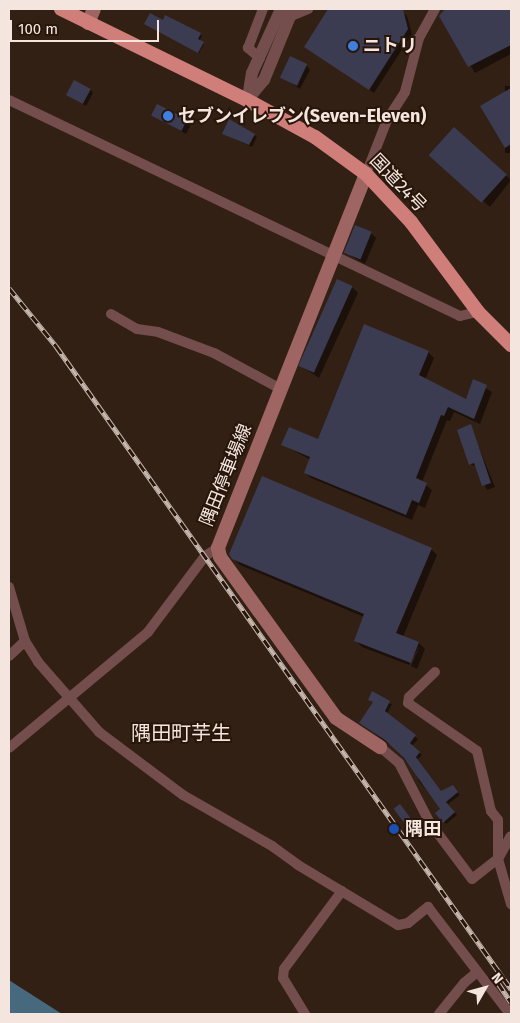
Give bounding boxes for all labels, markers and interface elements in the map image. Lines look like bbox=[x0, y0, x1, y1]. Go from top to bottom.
scale bar bbox=[12, 10, 161, 42]
text: 100 m bbox=[18, 20, 58, 38]
place label: ニトリ bbox=[363, 35, 417, 57]
marker: ニトリ bbox=[347, 40, 359, 52]
place label: セブンイレブン(Seven-Eleven) bbox=[178, 105, 426, 127]
marker: セブンイレブン(Seven-Eleven) bbox=[162, 110, 174, 122]
street label: 国道24号 bbox=[365, 150, 431, 216]
street label: 隅田停車場線 bbox=[196, 421, 256, 529]
district label: 隅田町芋生 bbox=[131, 721, 231, 745]
place label: 隅田 bbox=[405, 818, 441, 840]
marker: 隅田 bbox=[387, 822, 401, 836]
north arrow bbox=[460, 963, 510, 1013]
text: N bbox=[488, 970, 507, 987]

